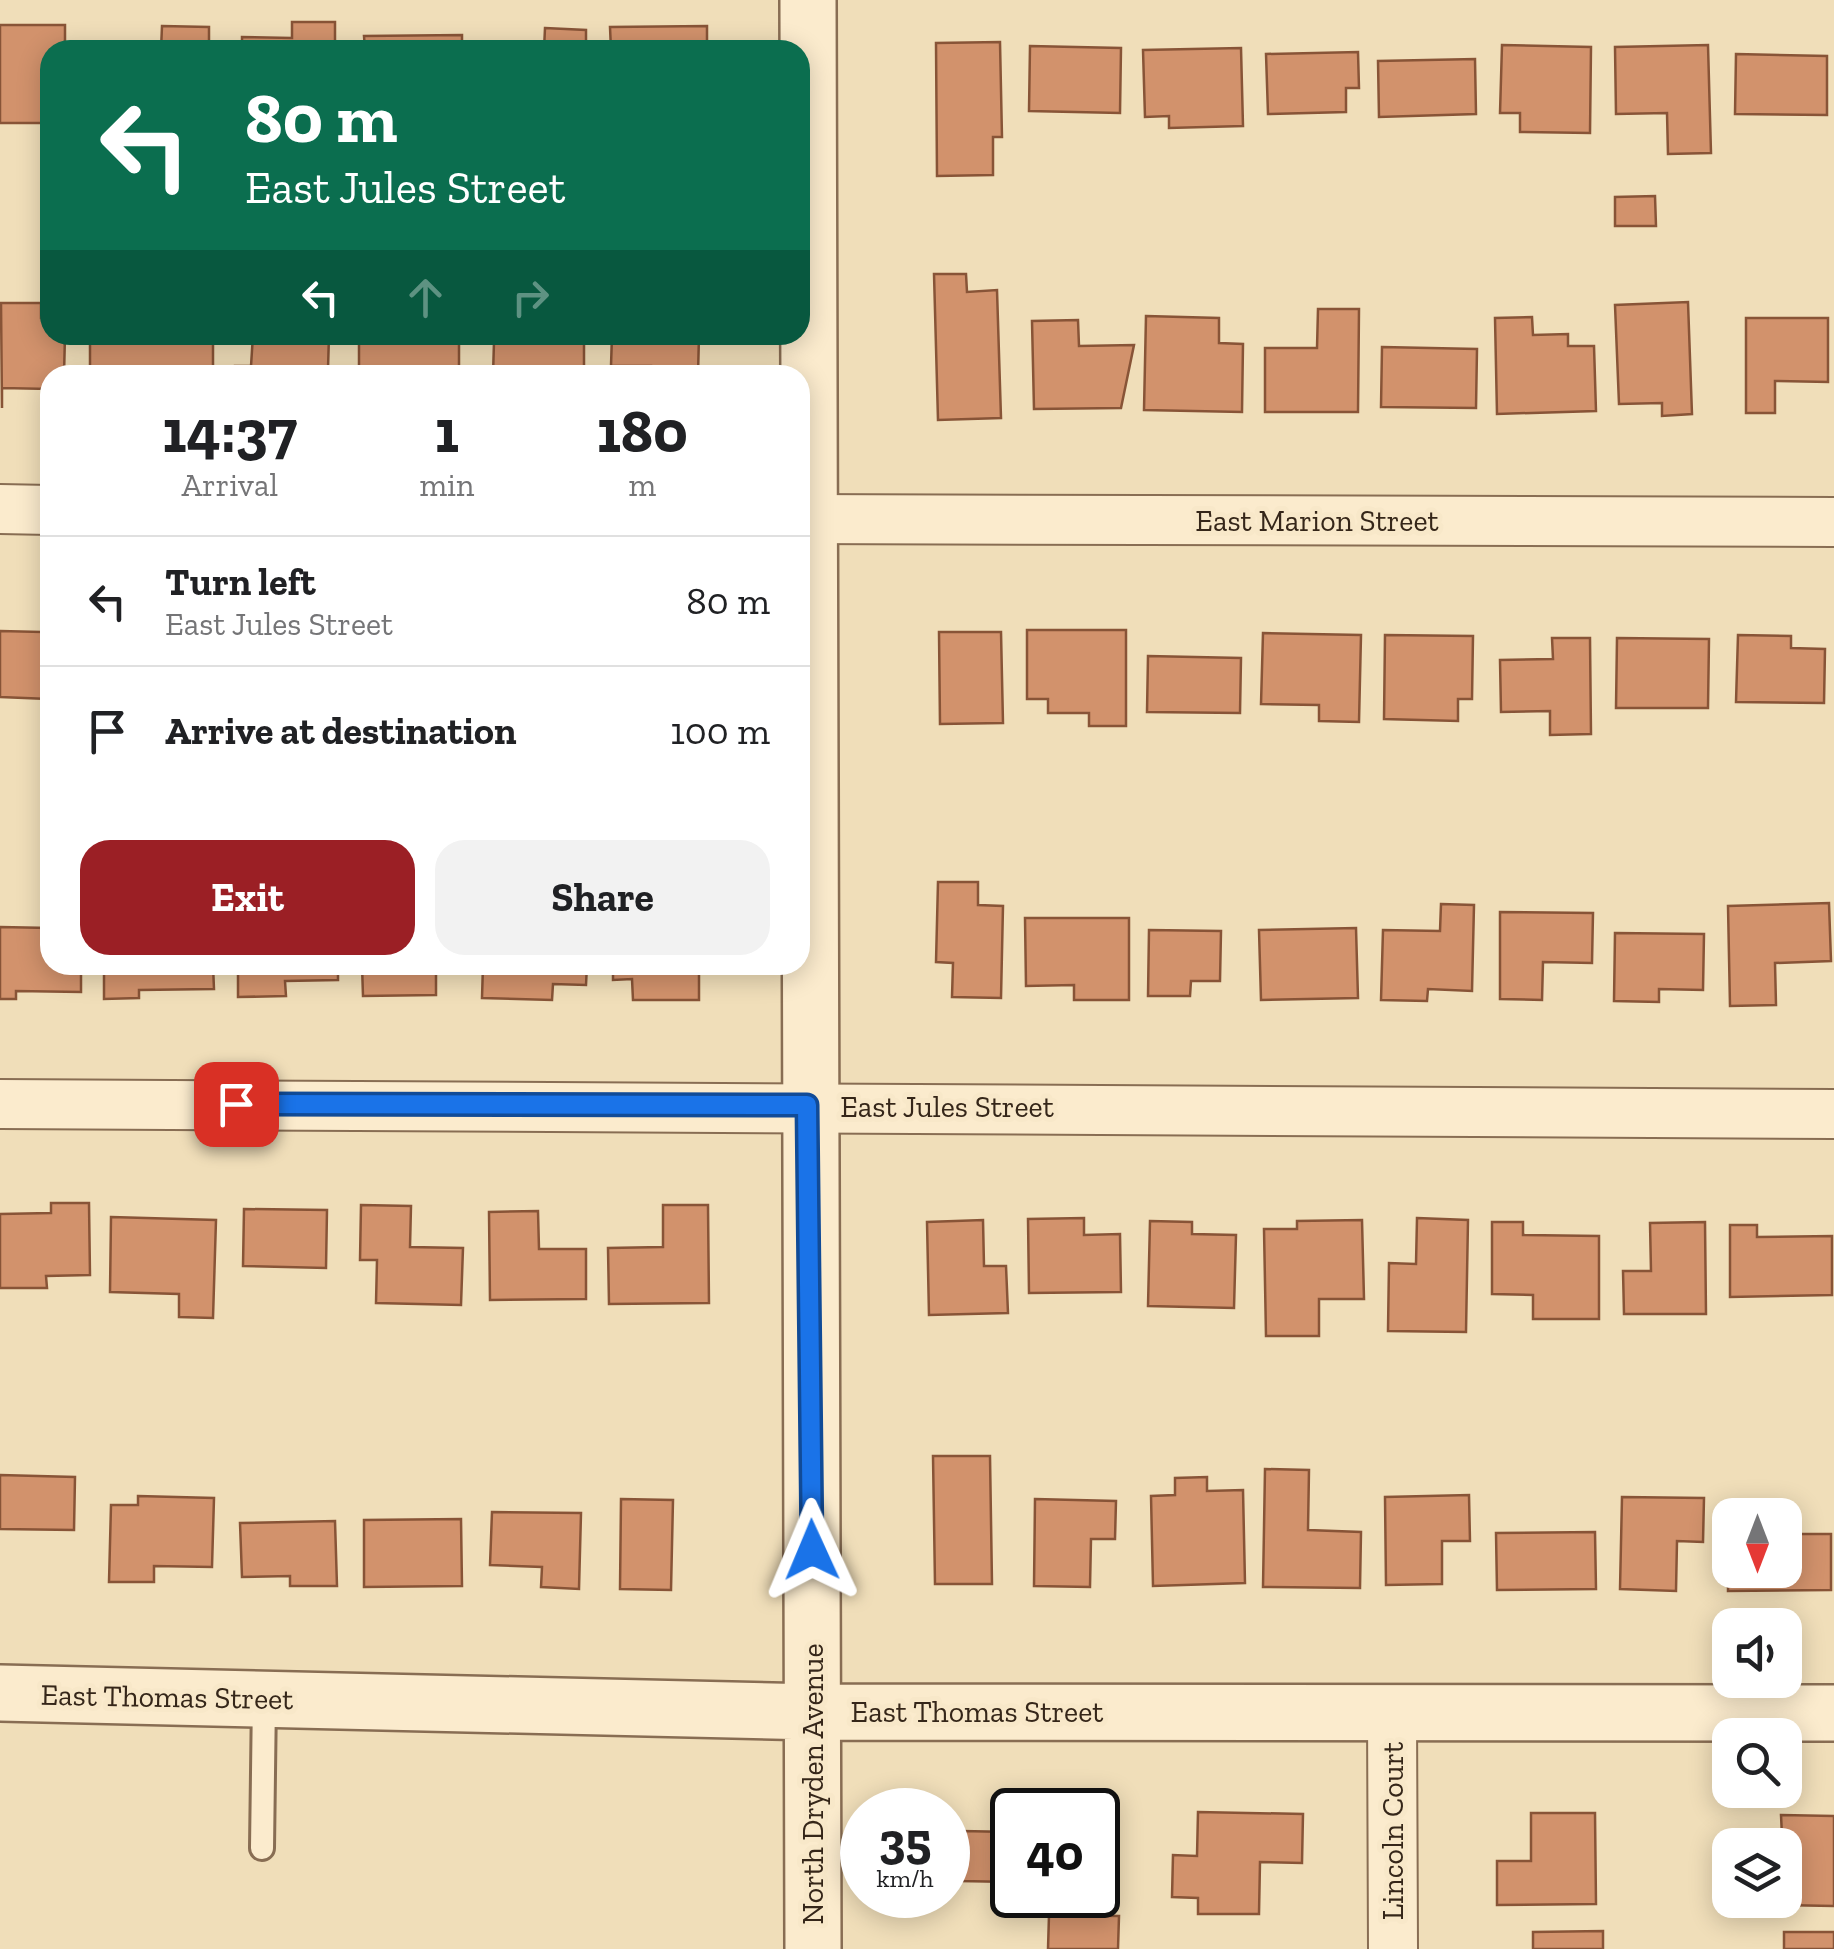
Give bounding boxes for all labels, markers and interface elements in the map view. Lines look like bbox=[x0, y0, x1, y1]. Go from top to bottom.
text: 80 m bbox=[245, 76, 397, 160]
icon: left bbox=[80, 80, 210, 210]
text: East Jules Street bbox=[245, 161, 565, 215]
icon: left bbox=[293, 270, 348, 325]
icon: ahead bbox=[398, 270, 453, 325]
icon: right bbox=[503, 270, 558, 325]
text: 14:37 bbox=[162, 395, 297, 467]
text: 1 bbox=[435, 395, 459, 467]
text: 180 bbox=[597, 395, 688, 467]
text: Arrival bbox=[182, 466, 278, 504]
text: min bbox=[419, 466, 474, 504]
text: m bbox=[628, 466, 656, 504]
street label: East Marion Street bbox=[1195, 503, 1439, 539]
text: Turn left bbox=[165, 559, 316, 605]
icon: left bbox=[80, 574, 135, 629]
text: 80 m bbox=[686, 578, 770, 624]
text: East Jules Street bbox=[165, 605, 393, 643]
icon: arrive bbox=[80, 704, 135, 759]
text: Arrive at destination bbox=[165, 708, 516, 754]
text: 100 m bbox=[670, 708, 770, 754]
button: Exit bbox=[80, 840, 415, 955]
button: Share bbox=[435, 840, 770, 955]
pin bbox=[194, 1062, 279, 1147]
icon: arrive bbox=[209, 1077, 264, 1132]
street label: East Jules Street bbox=[840, 1089, 1054, 1125]
position arrow bbox=[760, 1498, 864, 1602]
north arrow bbox=[1712, 1498, 1802, 1588]
map controls bbox=[1712, 1498, 1802, 1918]
button: sound bbox=[1712, 1608, 1802, 1698]
street label: North Dryden Avenue bbox=[795, 1643, 831, 1925]
street label: East Thomas Street bbox=[40, 1677, 294, 1717]
street label: East Thomas Street bbox=[851, 1694, 1103, 1730]
button: search bbox=[1712, 1718, 1802, 1808]
street label: Lincoln Court bbox=[1375, 1742, 1411, 1920]
speed limit sign: 40 bbox=[990, 1788, 1120, 1918]
text: 35 bbox=[879, 1811, 931, 1871]
button: layers bbox=[1712, 1828, 1802, 1918]
text: km/h bbox=[876, 1863, 934, 1893]

